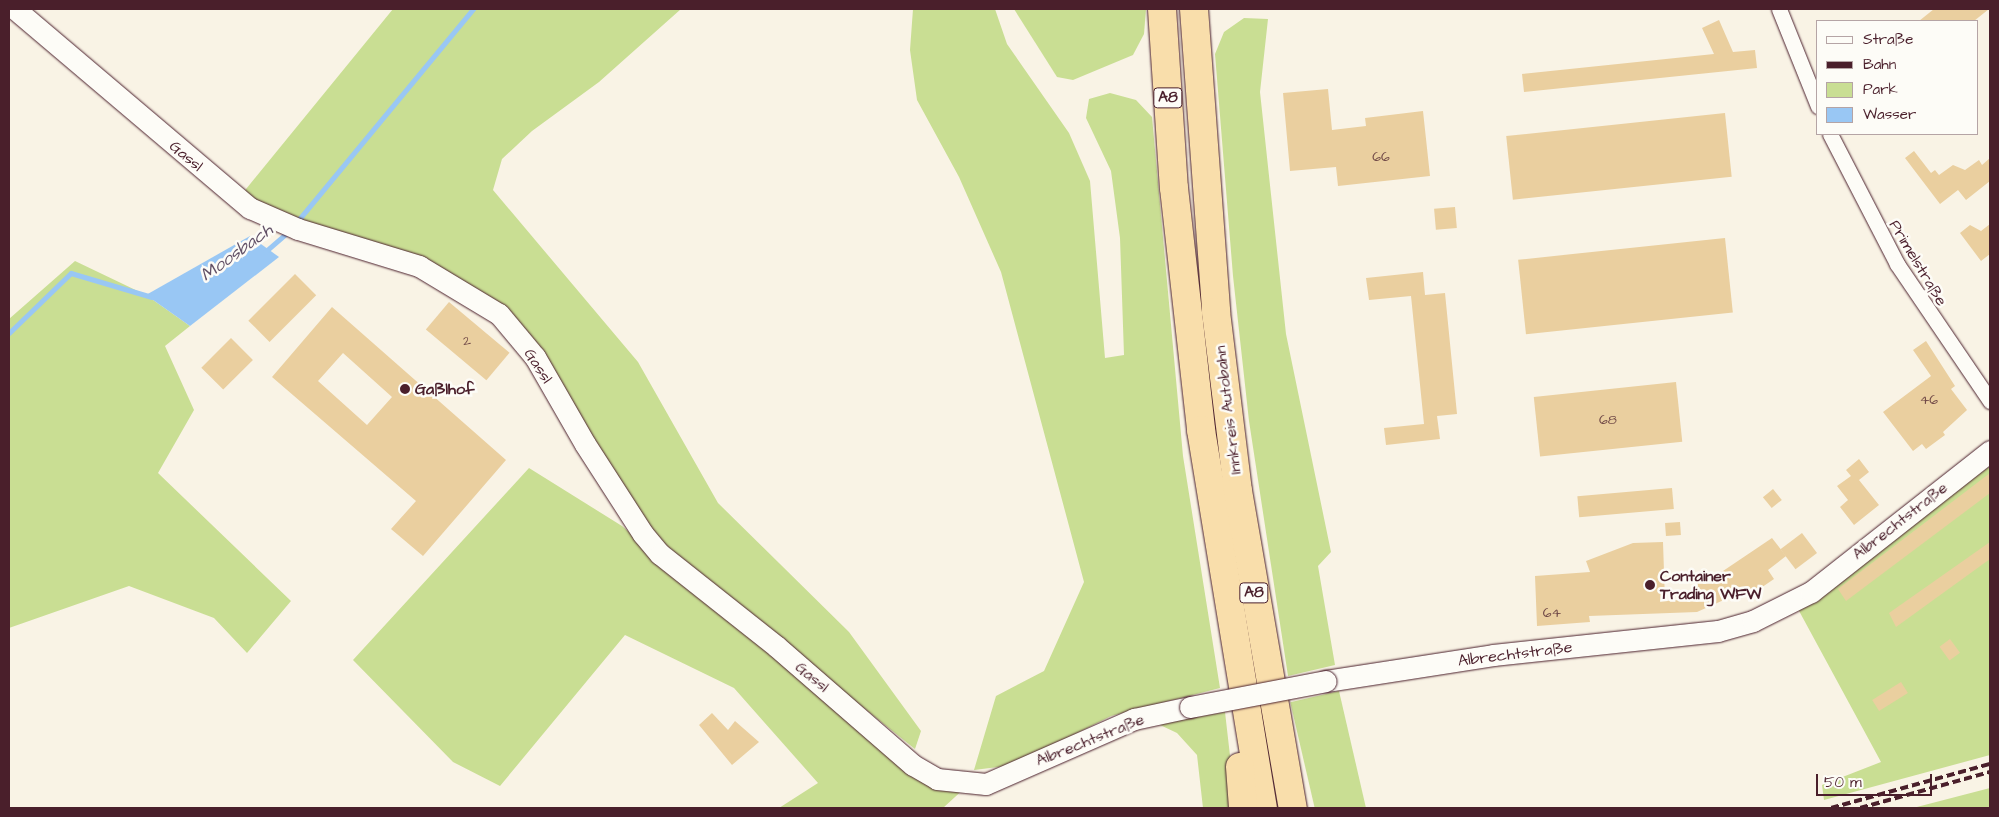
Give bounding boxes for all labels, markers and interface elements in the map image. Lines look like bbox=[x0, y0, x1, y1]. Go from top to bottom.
legend bbox=[1816, 20, 1979, 135]
text: Straße bbox=[1863, 29, 1913, 50]
text: Bahn bbox=[1863, 54, 1896, 75]
text: Park bbox=[1863, 79, 1898, 100]
road number: A8 bbox=[1153, 86, 1183, 110]
text: Wasser bbox=[1863, 104, 1916, 125]
street label: Gassl bbox=[165, 136, 207, 176]
house number: 66 bbox=[1372, 149, 1390, 165]
street label: Primelstraße bbox=[1885, 217, 1951, 309]
water label: Moosbach bbox=[197, 220, 277, 286]
house number: 2 bbox=[463, 333, 471, 349]
street label: Gassl bbox=[520, 345, 556, 387]
street label: Innkreis Autobahn bbox=[1211, 345, 1245, 475]
place label: Gaßlhof bbox=[415, 379, 475, 399]
marker: Gaßlhof bbox=[399, 383, 411, 395]
house number: 46 bbox=[1920, 392, 1938, 408]
house number: 68 bbox=[1599, 412, 1617, 428]
street label: Albrechtstraße bbox=[1849, 478, 1951, 564]
place label: Container Trading WFW bbox=[1660, 566, 1761, 604]
marker: Container Trading WFW bbox=[1644, 579, 1656, 591]
road number: A8 bbox=[1239, 580, 1269, 606]
house number: 64 bbox=[1543, 605, 1561, 621]
street label: Albrechtstraße bbox=[1457, 637, 1573, 671]
street label: Gassl bbox=[791, 657, 833, 697]
street label: Albrechtstraße bbox=[1033, 710, 1147, 770]
scale bar bbox=[1819, 764, 1935, 796]
text: 50 m bbox=[1824, 772, 1862, 793]

